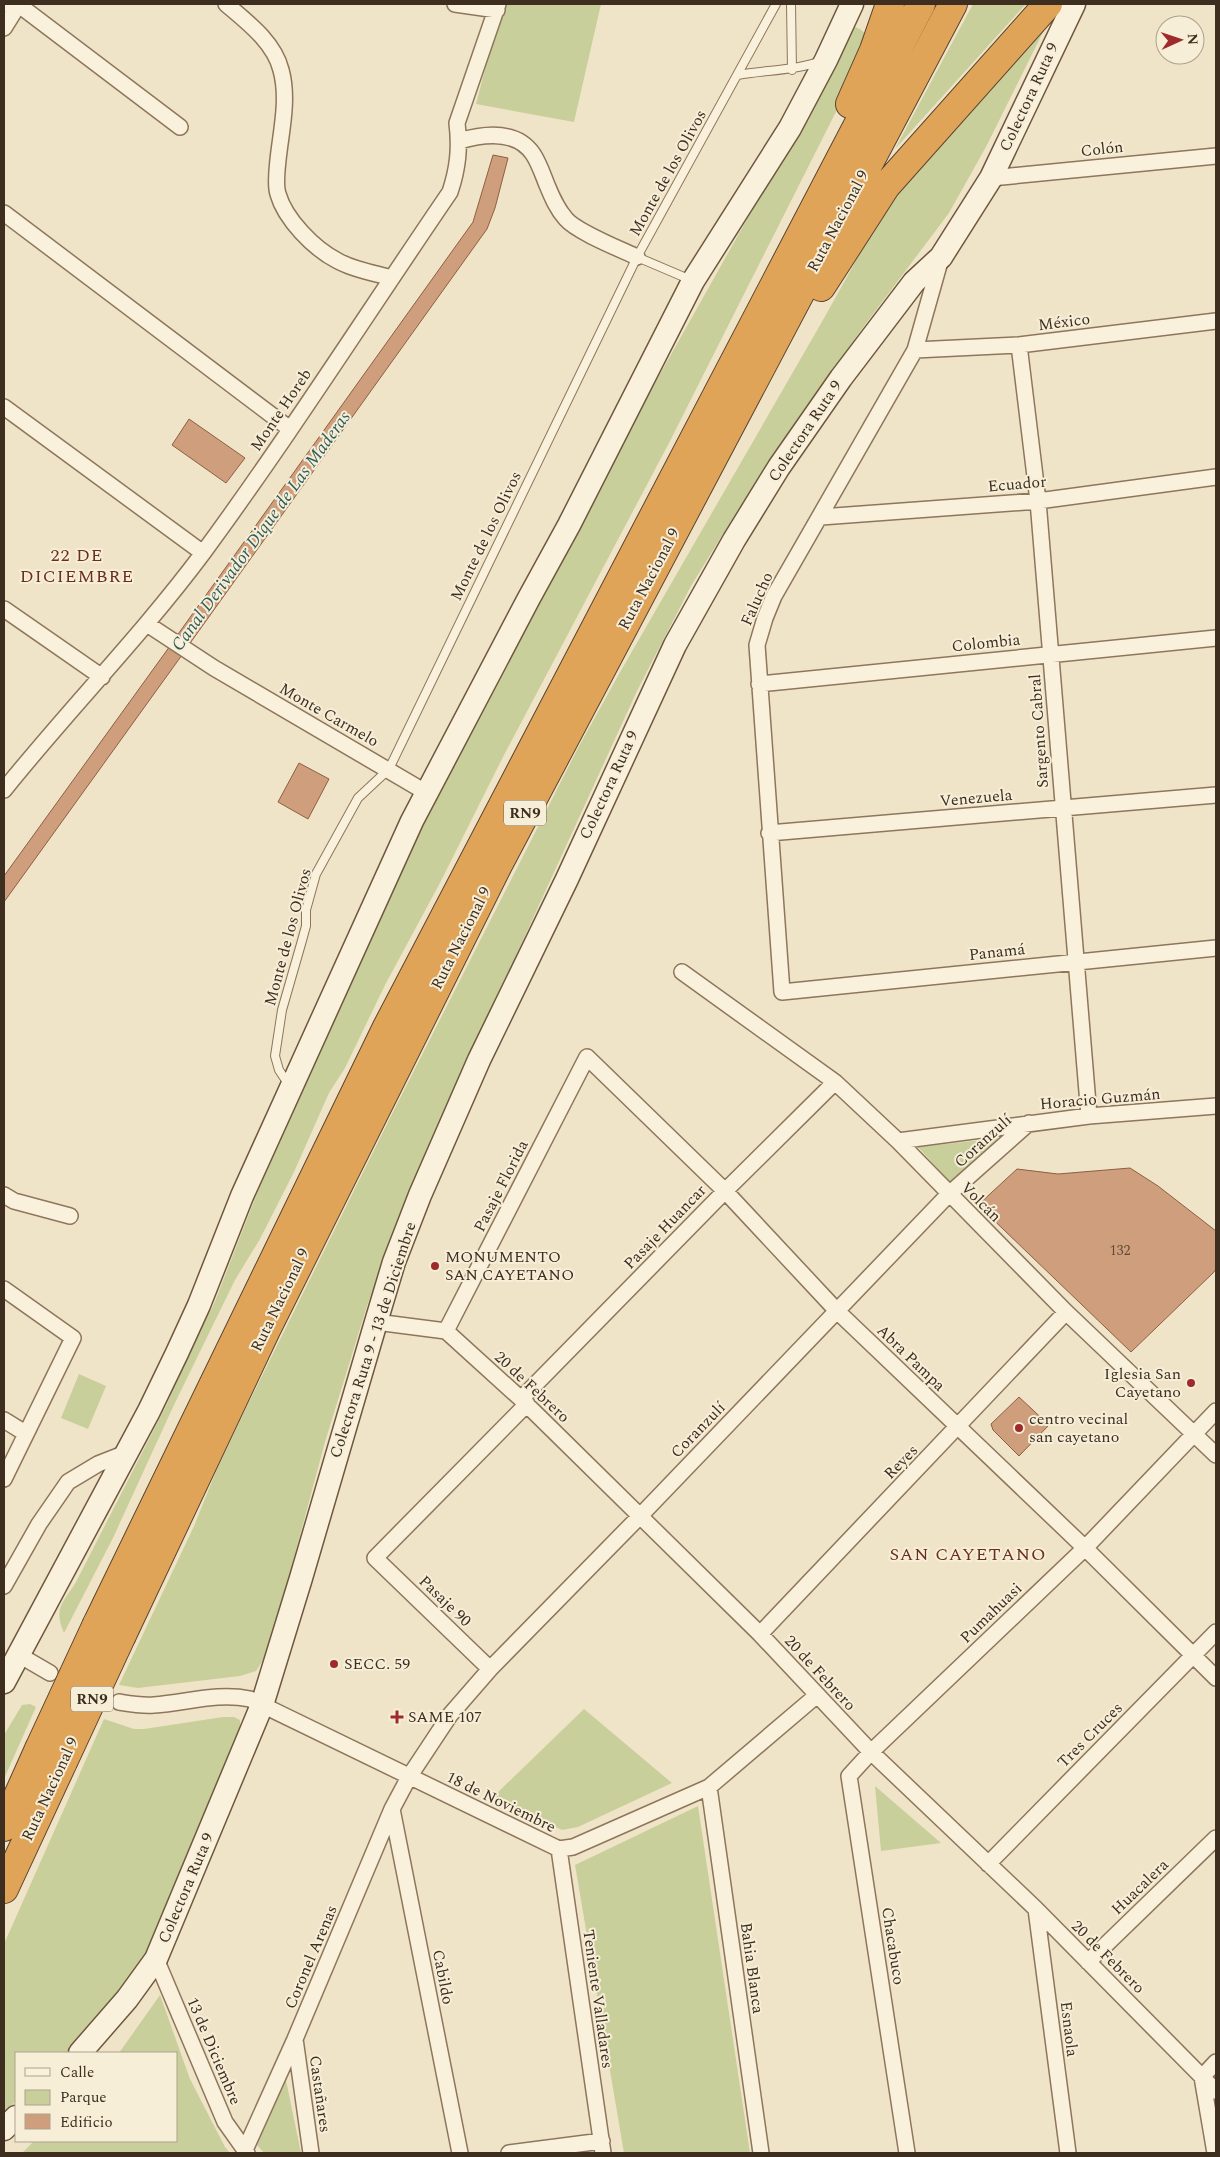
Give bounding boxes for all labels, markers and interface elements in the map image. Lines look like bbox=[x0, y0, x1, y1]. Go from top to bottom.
north arrow bbox=[1155, 15, 1205, 65]
text: N bbox=[1182, 33, 1203, 46]
street label: Colectora Ruta 9 bbox=[993, 38, 1065, 156]
street label: Monte de los Olivos bbox=[623, 105, 713, 241]
street label: Colón bbox=[1079, 135, 1125, 163]
street label: Ruta Nacional 9 bbox=[801, 166, 875, 276]
street label: México bbox=[1037, 307, 1091, 337]
street label: Monte Horeb bbox=[244, 364, 318, 456]
street label: Colectora Ruta 9 bbox=[762, 375, 848, 487]
water label: Canal Derivador Dique de Las Maderas bbox=[165, 405, 358, 657]
street label: Monte de los Olivos bbox=[444, 467, 528, 605]
street label: Ecuador bbox=[987, 469, 1047, 499]
street label: Ruta Nacional 9 bbox=[612, 524, 686, 634]
district label: 22 DE DICIEMBRE bbox=[20, 542, 134, 590]
street label: Falucho bbox=[735, 568, 779, 630]
street label: Colombia bbox=[950, 627, 1022, 659]
street label: Sargento Cabral bbox=[1023, 673, 1055, 789]
street label: Monte Carmelo bbox=[275, 677, 383, 753]
street label: Colectora Ruta 9 bbox=[573, 726, 645, 844]
street label: Venezuela bbox=[939, 783, 1013, 813]
road number: RN9 bbox=[504, 800, 546, 826]
street label: Monte de los Olivos bbox=[258, 866, 318, 1008]
street label: Ruta Nacional 9 bbox=[425, 882, 497, 994]
street label: Panamá bbox=[968, 937, 1026, 967]
street label: Horacio Guzmán bbox=[1039, 1082, 1161, 1116]
street label: Coranzulí bbox=[949, 1108, 1018, 1173]
street label: Pasaje Florida bbox=[468, 1136, 535, 1236]
street label: Volcán bbox=[955, 1176, 1007, 1228]
street label: Pasaje Huancar bbox=[618, 1179, 712, 1275]
street label: Colectora Ruta 9 - 13 de Diciembre bbox=[323, 1219, 423, 1461]
house number: 132 bbox=[1110, 1240, 1131, 1261]
street label: Ruta Nacional 9 bbox=[245, 1244, 315, 1356]
place label: MONUMENTO SAN CAYETANO bbox=[445, 1245, 574, 1287]
marker: MONUMENTO SAN CAYETANO bbox=[429, 1260, 441, 1272]
street label: Abra Pampa bbox=[871, 1319, 951, 1397]
street label: 20 de Febrero bbox=[489, 1346, 575, 1428]
place label: Iglesia San Cayetano bbox=[1104, 1362, 1181, 1404]
marker: Iglesia San Cayetano bbox=[1185, 1377, 1197, 1389]
street label: Coranzulí bbox=[665, 1396, 732, 1464]
place label: centro vecinal san cayetano bbox=[1029, 1407, 1128, 1449]
marker: centro vecinal san cayetano bbox=[1013, 1422, 1025, 1434]
street label: Reyes bbox=[878, 1439, 924, 1485]
district label: SAN CAYETANO bbox=[889, 1541, 1047, 1568]
street label: Pasaje 90 bbox=[413, 1570, 477, 1632]
street label: Pumahuasi bbox=[954, 1577, 1028, 1649]
street label: 20 de Febrero bbox=[779, 1630, 861, 1716]
place label: SECC. 59 bbox=[344, 1652, 410, 1676]
marker: SECC. 59 bbox=[328, 1658, 340, 1670]
road number: RN9 bbox=[71, 1686, 113, 1712]
street label: Tres Cruces bbox=[1052, 1697, 1128, 1773]
place label: SAME 107 bbox=[408, 1705, 482, 1729]
marker: SAME 107 bbox=[390, 1710, 404, 1724]
street label: Ruta Nacional 9 bbox=[15, 1733, 85, 1845]
street label: 18 de Noviembre bbox=[442, 1765, 560, 1839]
street label: Colectora Ruta 9 bbox=[152, 1829, 220, 1947]
street label: Huacalera bbox=[1106, 1853, 1174, 1921]
street label: Coronel Arenas bbox=[278, 1901, 344, 2013]
street label: Chacabuco bbox=[875, 1905, 911, 1987]
street label: 20 de Febrero bbox=[1066, 1915, 1150, 1999]
street label: Bahia Blanca bbox=[734, 1921, 770, 2015]
street label: Teniente Valladares bbox=[576, 1928, 620, 2070]
street label: Cabildo bbox=[426, 1947, 460, 2007]
street label: 13 de Diciembre bbox=[180, 1993, 248, 2109]
street label: Esnaola bbox=[1054, 2000, 1084, 2058]
legend bbox=[15, 2052, 178, 2142]
street label: Castañares bbox=[303, 2054, 337, 2134]
text: Calle bbox=[60, 2061, 94, 2084]
text: Parque bbox=[60, 2086, 107, 2109]
text: Edificio bbox=[60, 2111, 113, 2134]

